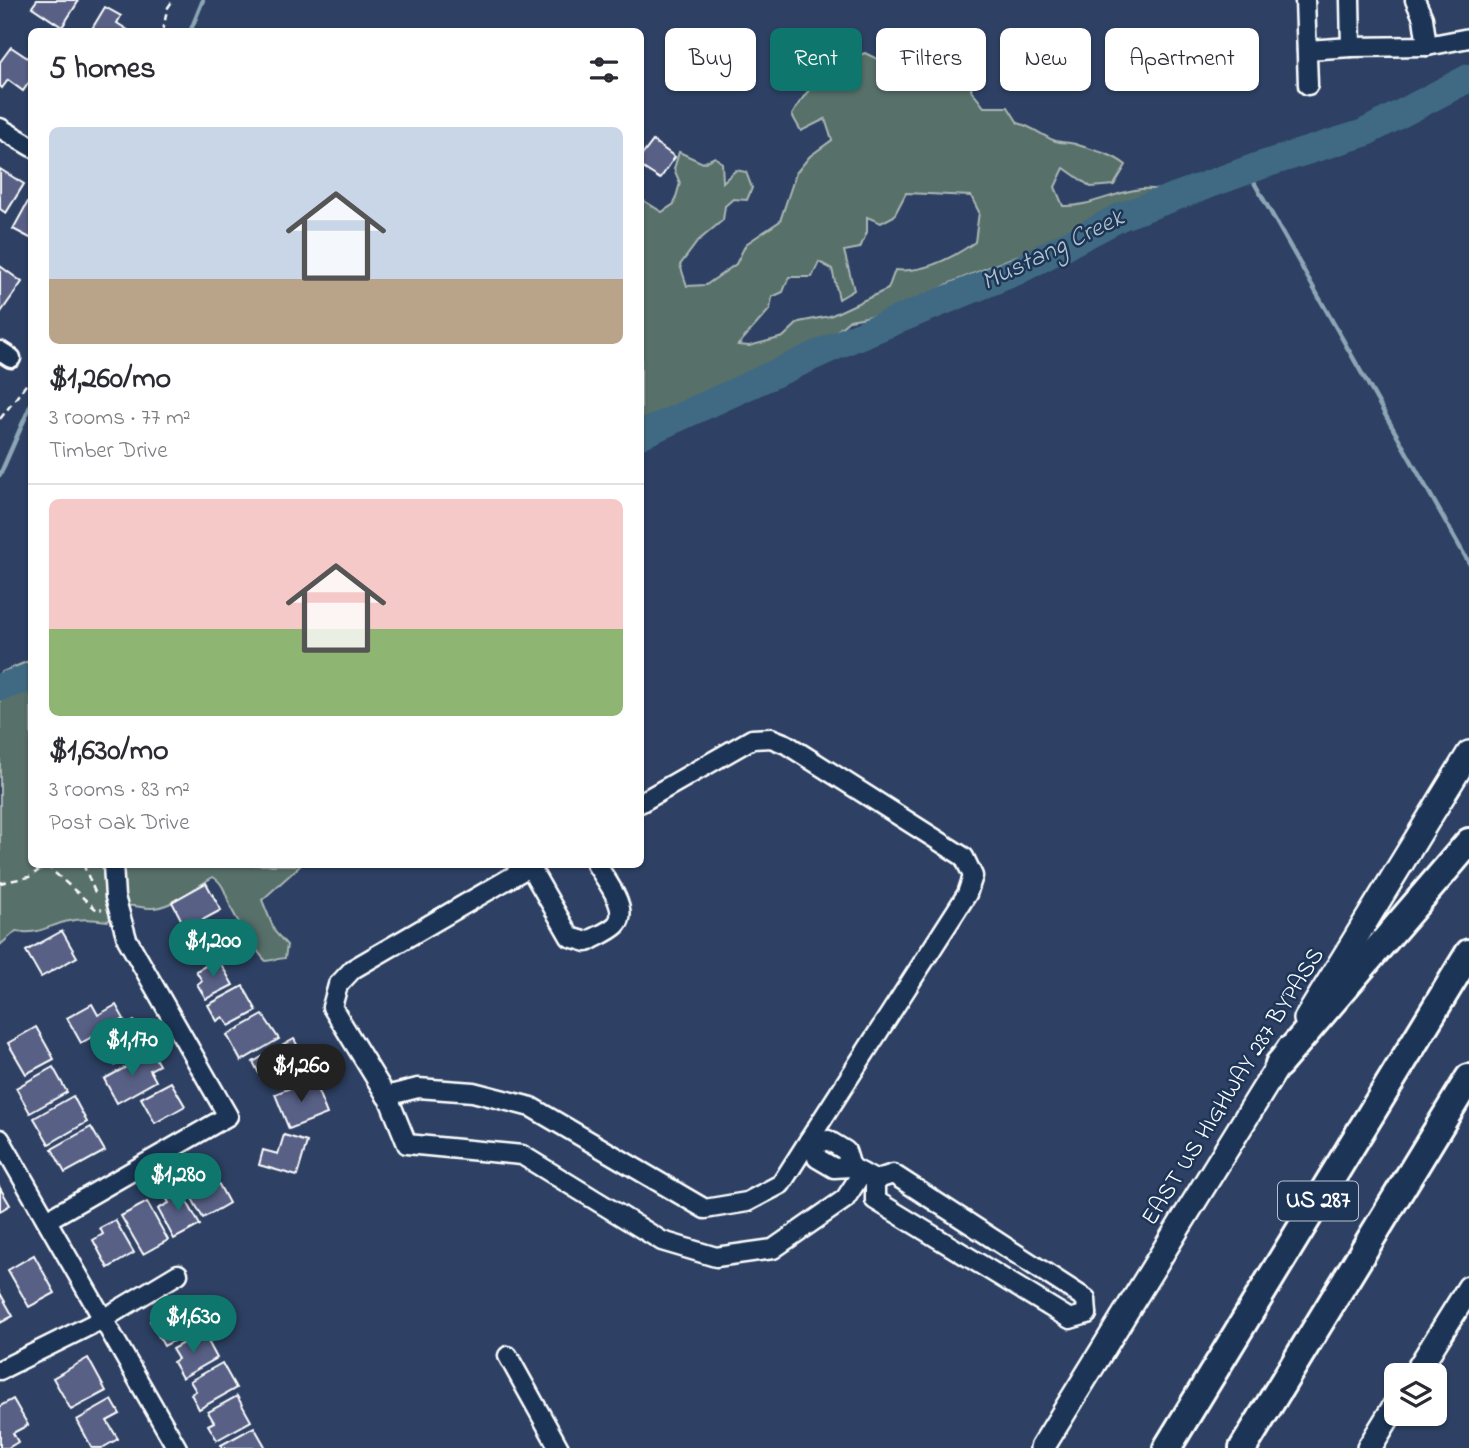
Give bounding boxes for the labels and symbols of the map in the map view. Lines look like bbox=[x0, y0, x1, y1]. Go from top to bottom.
water label: Mustang Creek bbox=[975, 199, 1132, 302]
pin: $1,200 bbox=[156, 920, 270, 979]
street label: EAST US HIGHWAY 287 BYPASS bbox=[1134, 941, 1334, 1233]
pin: $1,170 bbox=[75, 1018, 189, 1078]
pin: $1,260 bbox=[244, 1044, 358, 1104]
pin: $1,280 bbox=[121, 1154, 235, 1213]
road number: US 287 bbox=[1278, 1182, 1358, 1220]
pin: $1,630 bbox=[136, 1296, 250, 1355]

